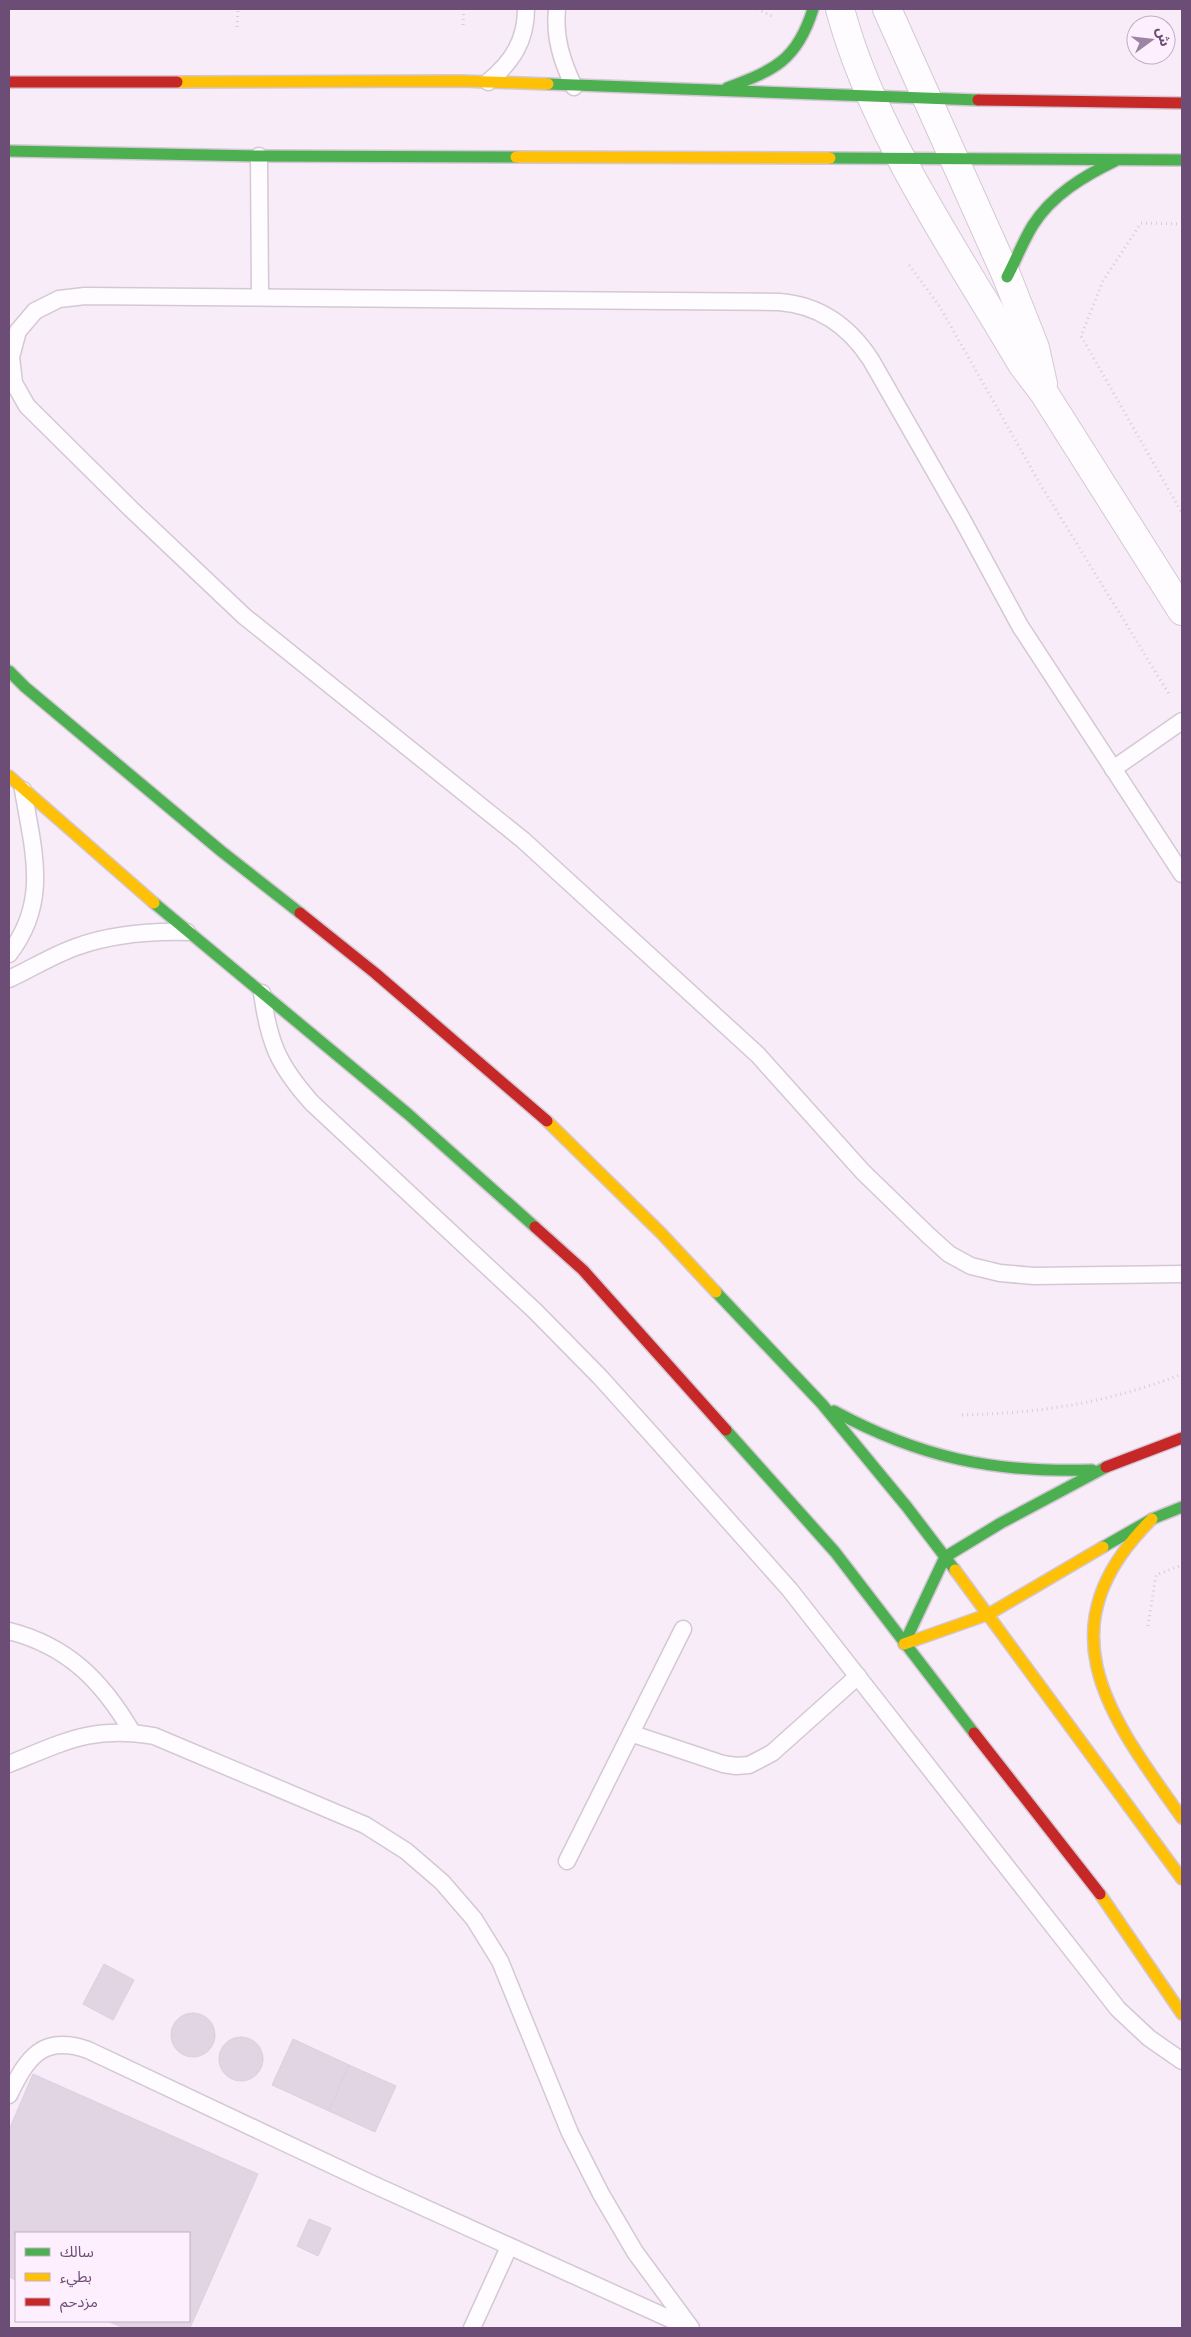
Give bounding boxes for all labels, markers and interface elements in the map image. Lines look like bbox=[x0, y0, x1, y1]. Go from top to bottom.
north arrow bbox=[1126, 15, 1176, 65]
text: ش bbox=[1153, 25, 1174, 48]
legend bbox=[15, 2232, 190, 2322]
text: سالك bbox=[60, 2243, 94, 2260]
text: بطيء bbox=[60, 2268, 92, 2288]
text: مزدحم bbox=[60, 2293, 98, 2313]

